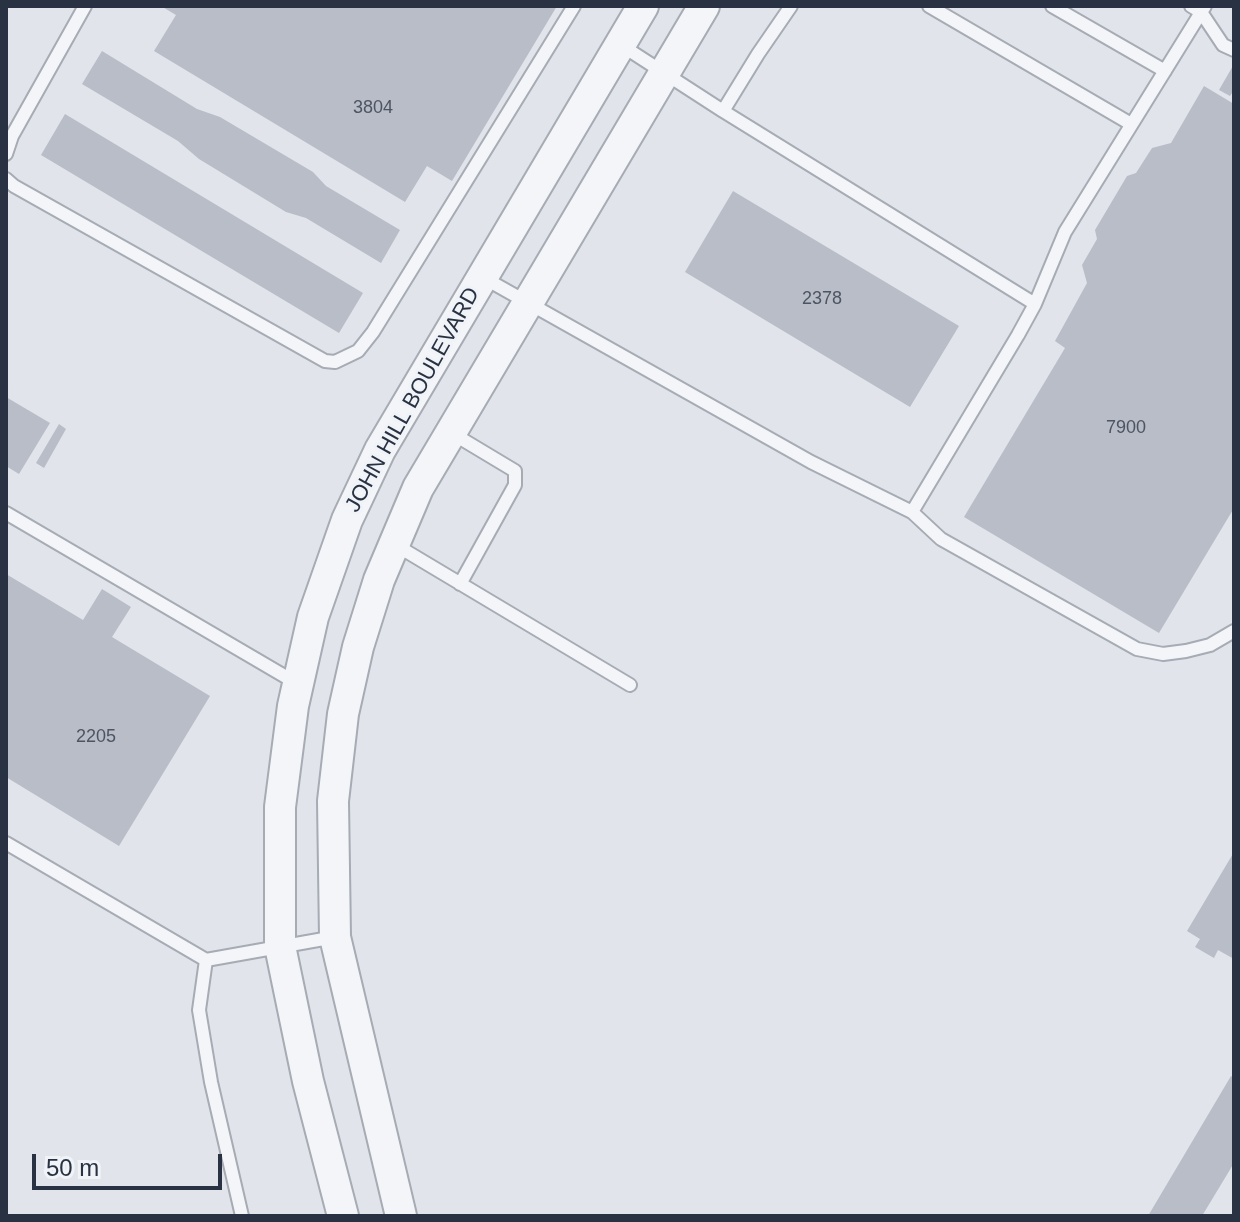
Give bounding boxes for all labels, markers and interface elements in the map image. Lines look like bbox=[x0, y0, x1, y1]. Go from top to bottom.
house number: 3804 bbox=[353, 97, 393, 119]
street label: JOHN HILL BOULEVARD bbox=[340, 283, 486, 517]
house number: 2378 bbox=[802, 288, 842, 310]
house number: 7900 bbox=[1106, 417, 1146, 439]
house number: 2205 bbox=[76, 726, 116, 748]
scale bar bbox=[36, 1138, 226, 1188]
text: 50 m bbox=[46, 1154, 99, 1181]

